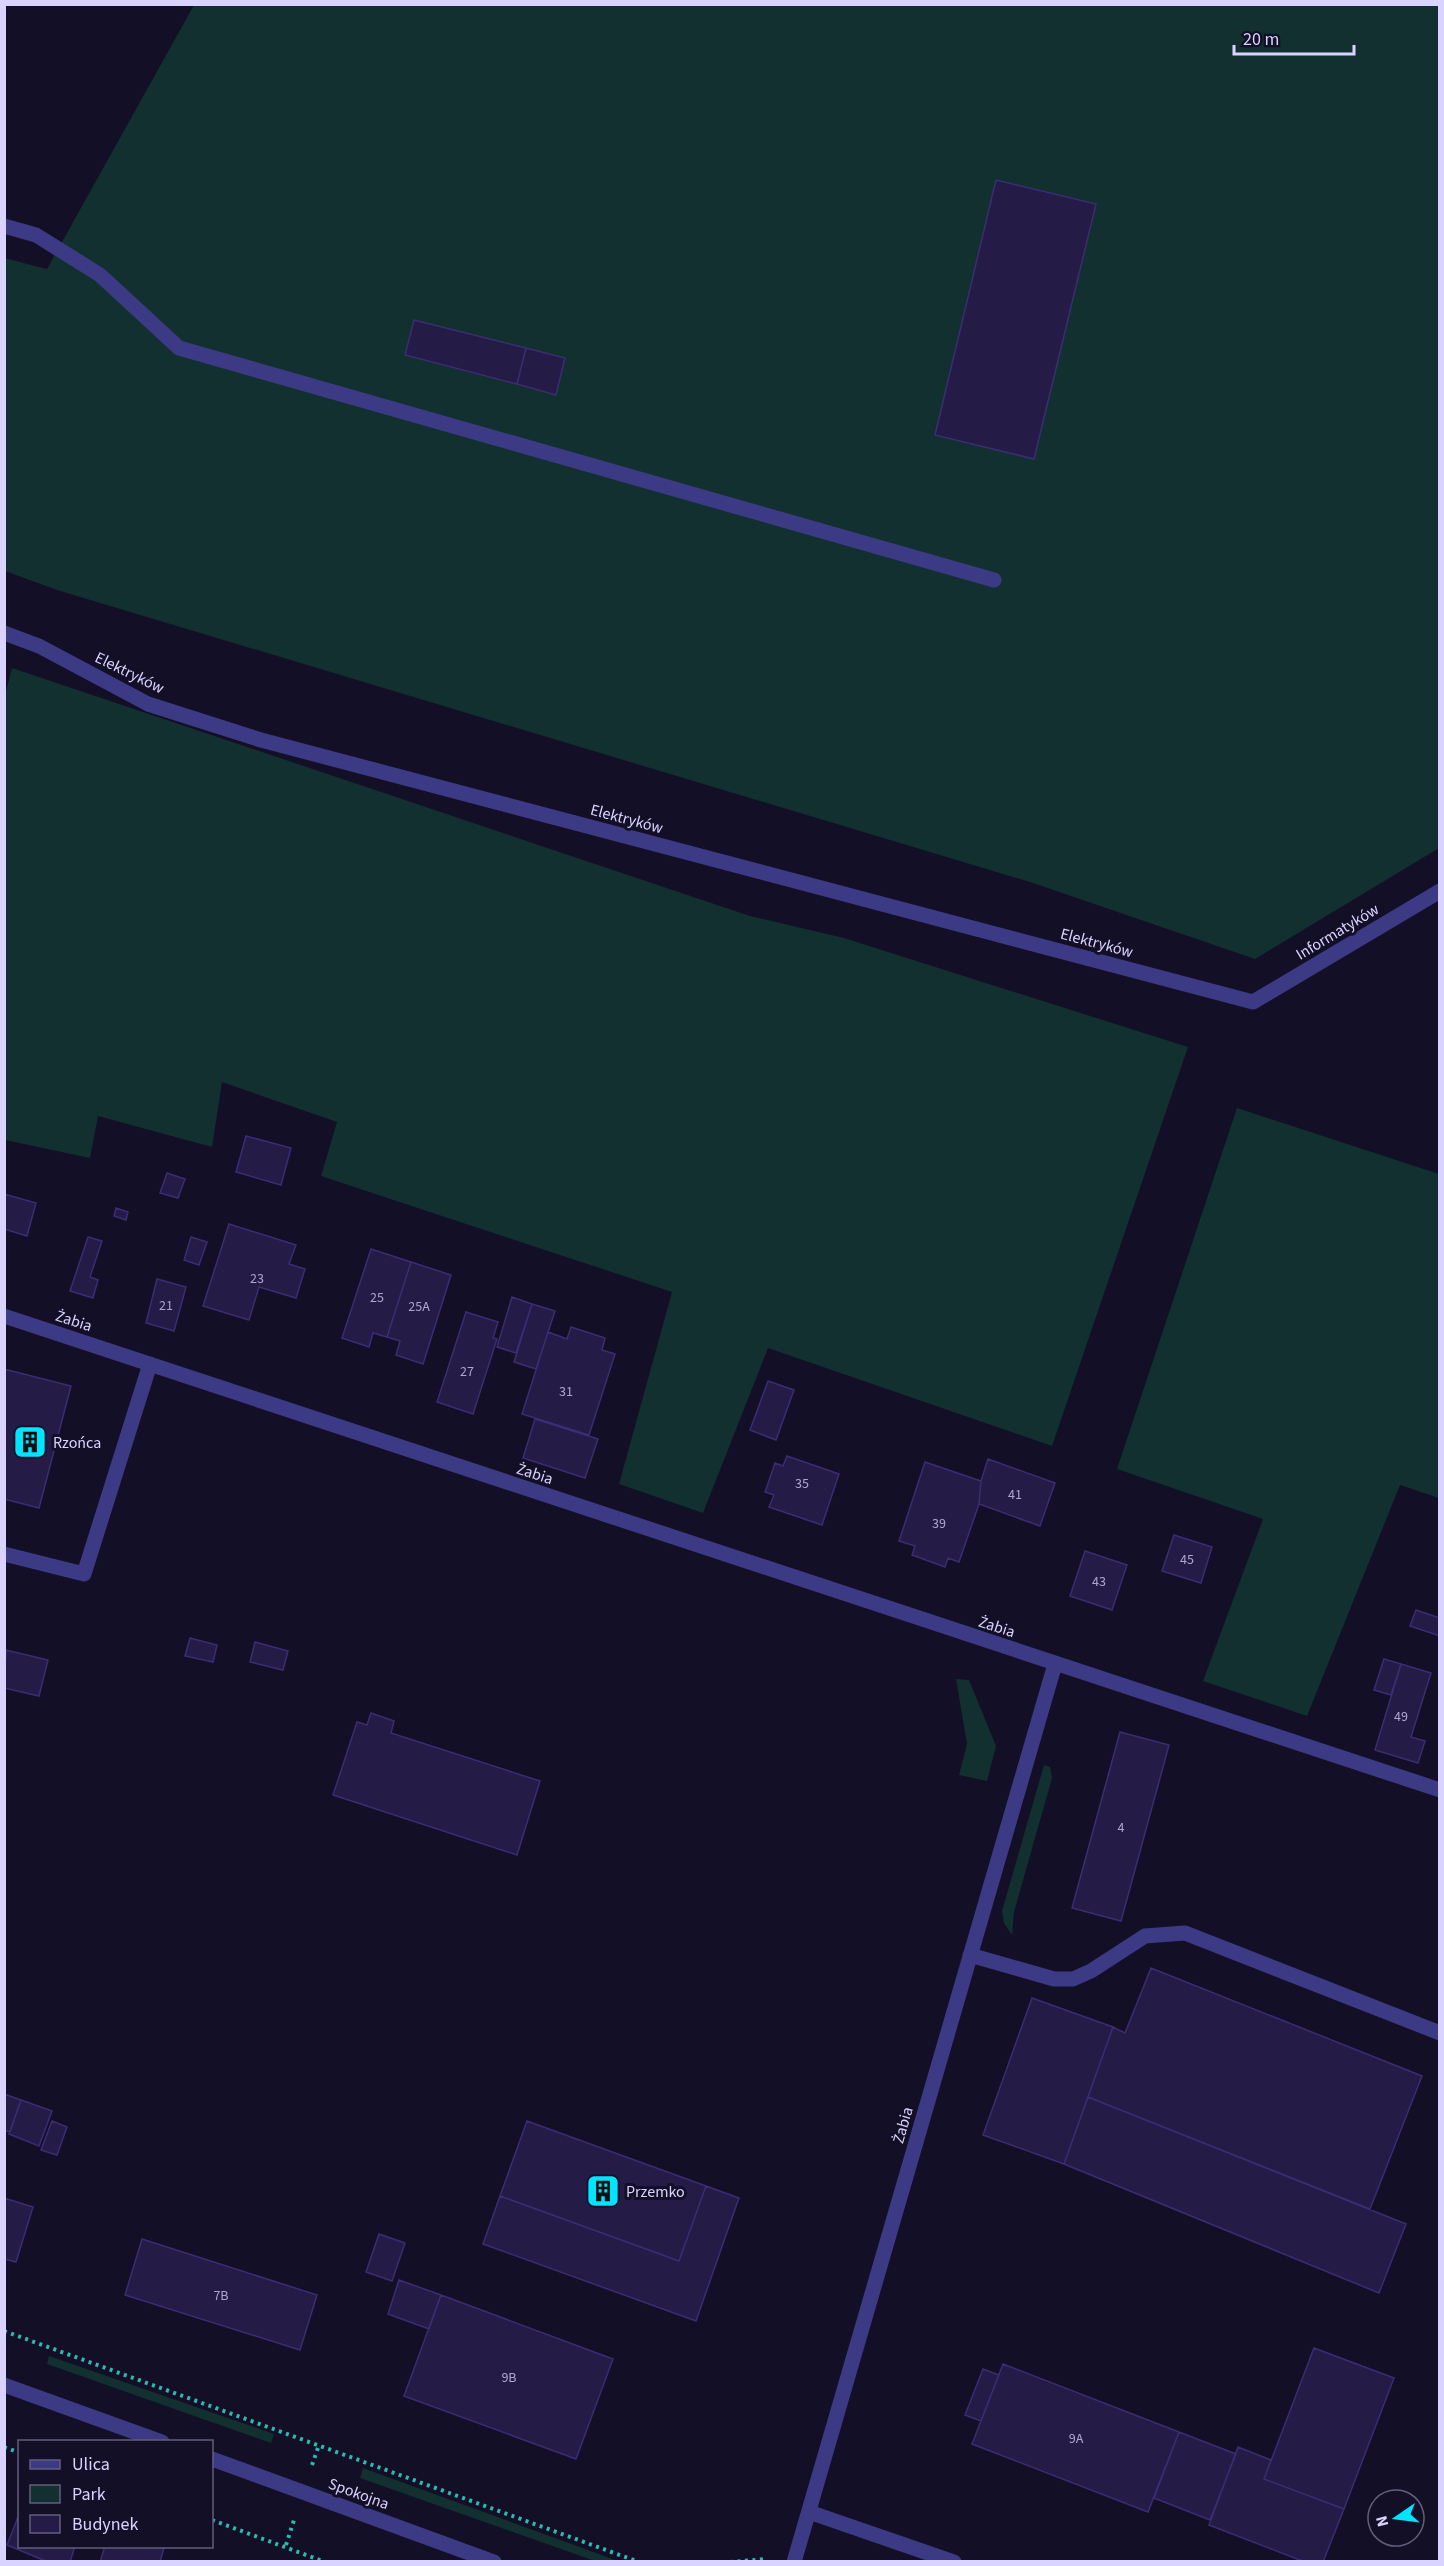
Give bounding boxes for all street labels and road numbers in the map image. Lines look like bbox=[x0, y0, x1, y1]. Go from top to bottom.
street label: Elektryków bbox=[91, 647, 168, 699]
street label: Elektryków bbox=[588, 799, 666, 839]
street label: Informatyków bbox=[1292, 898, 1384, 965]
street label: Elektryków bbox=[1058, 923, 1136, 963]
street label: Żabia bbox=[53, 1305, 95, 1337]
street label: Żabia bbox=[514, 1458, 556, 1490]
street label: Żabia bbox=[976, 1611, 1018, 1643]
street label: Żabia bbox=[887, 2104, 919, 2146]
street label: Spokojna bbox=[325, 2473, 392, 2515]

